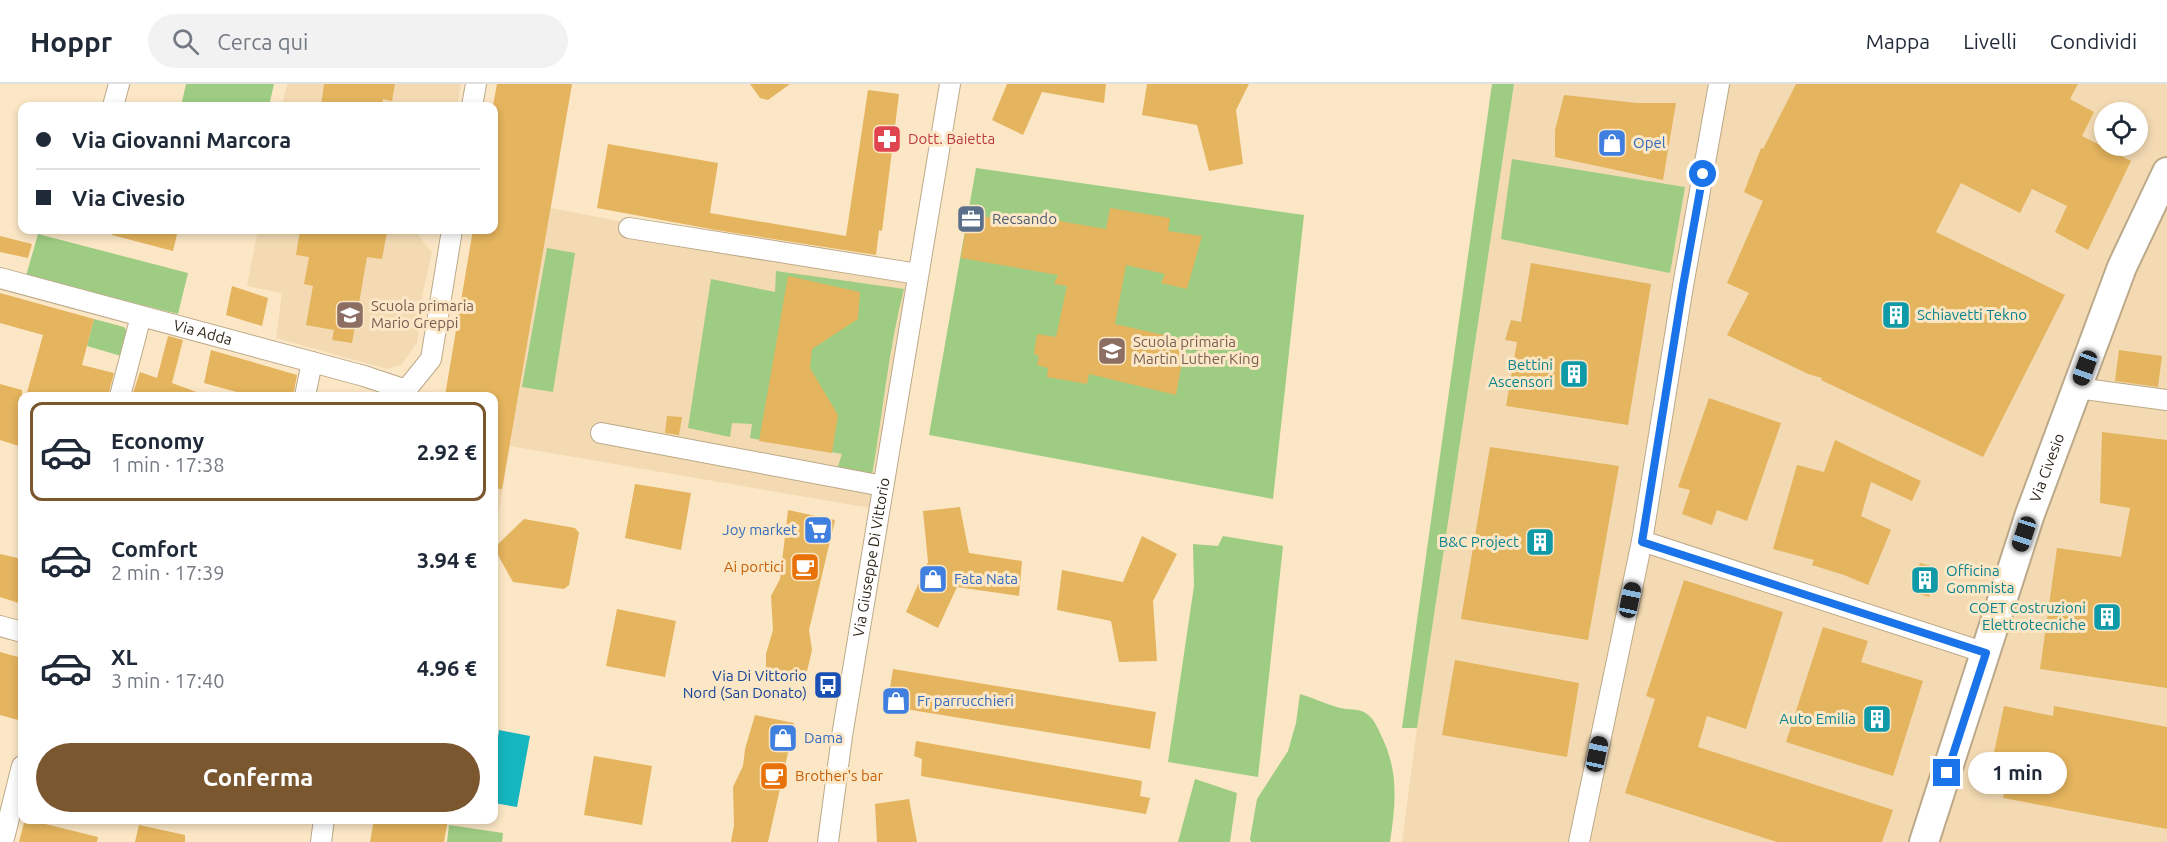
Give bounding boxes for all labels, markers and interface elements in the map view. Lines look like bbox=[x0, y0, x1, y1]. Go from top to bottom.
search box bbox=[148, 14, 568, 68]
icon: search bbox=[169, 25, 202, 58]
text: Hoppr bbox=[30, 26, 112, 57]
text: Cerca qui bbox=[217, 29, 308, 54]
text: Mappa bbox=[1866, 29, 1930, 53]
text: Livelli bbox=[1963, 29, 2017, 53]
text: Condividi bbox=[2050, 29, 2137, 53]
map controls bbox=[2094, 102, 2148, 156]
button: locate bbox=[2094, 102, 2148, 156]
pharmacy icon: Dott. Baietta bbox=[871, 123, 903, 155]
text: Via Giovanni Marcora bbox=[72, 127, 291, 152]
shop icon: Opel bbox=[1596, 127, 1628, 159]
place label: Dott. Baietta bbox=[908, 130, 995, 147]
place label: Opel bbox=[1633, 134, 1666, 151]
route start bbox=[1689, 160, 1716, 187]
text: Via Civesio bbox=[72, 185, 185, 210]
office icon: Recsando bbox=[955, 203, 987, 235]
place label: Recsando bbox=[992, 210, 1057, 227]
place label: Scuola primaria Mario Greppi bbox=[371, 297, 474, 331]
school or university icon: Scuola primaria Mario Greppi bbox=[334, 299, 366, 331]
building icon: Schiavetti Tekno bbox=[1880, 299, 1912, 331]
place label: Schiavetti Tekno bbox=[1917, 306, 2027, 323]
street label: Via Adda bbox=[172, 316, 234, 348]
place label: Scuola primaria Martin Luther King bbox=[1133, 333, 1259, 367]
school or university icon: Scuola primaria Martin Luther King bbox=[1096, 335, 1128, 367]
car bbox=[2070, 348, 2100, 388]
place label: Bettini Ascensori bbox=[1488, 356, 1553, 390]
building icon: Bettini Ascensori bbox=[1558, 358, 1590, 390]
icon: car bbox=[39, 425, 93, 479]
text: Economy bbox=[111, 428, 204, 453]
street label: Via Civesio bbox=[2026, 431, 2067, 504]
text: 2.92 € bbox=[417, 439, 477, 464]
text: 1 min · 17:38 bbox=[111, 453, 225, 476]
street label: Via Giuseppe Di Vittorio bbox=[850, 476, 893, 638]
supermarket icon: Joy market bbox=[802, 514, 834, 546]
car bbox=[2010, 514, 2038, 554]
place label: Joy market bbox=[722, 521, 797, 538]
building icon: B&C Project bbox=[1524, 526, 1556, 558]
icon: car bbox=[39, 533, 93, 587]
place label: B&C Project bbox=[1439, 533, 1519, 550]
text: Comfort bbox=[111, 536, 198, 561]
text: 3.94 € bbox=[417, 547, 477, 572]
cafe icon: Ai portici bbox=[789, 551, 821, 583]
place label: Ai portici bbox=[724, 558, 784, 575]
text: 2 min · 17:39 bbox=[111, 561, 225, 584]
place label: Officina Gommista bbox=[1946, 562, 2014, 596]
shop icon: Fata Nata bbox=[917, 563, 949, 595]
building icon: Officina Gommista bbox=[1909, 564, 1941, 596]
place label: Fata Nata bbox=[954, 570, 1018, 587]
car bbox=[1617, 581, 1643, 619]
place label: COET Costruzioni Elettrotecniche bbox=[1969, 599, 2086, 633]
building icon: COET Costruzioni Elettrotecniche bbox=[2091, 601, 2123, 633]
icon: car bbox=[39, 641, 93, 695]
text: XL bbox=[111, 644, 138, 669]
text: 4.96 € bbox=[417, 655, 477, 680]
place label: Via Di Vittorio Nord (San Donato) bbox=[683, 667, 807, 701]
text: 3 min · 17:40 bbox=[111, 669, 225, 692]
bus stop icon: Via Di Vittorio Nord (San Donato) bbox=[812, 669, 844, 701]
shop icon: Fr parrucchieri bbox=[880, 685, 912, 717]
place label: Fr parrucchieri bbox=[917, 692, 1014, 709]
building icon: Auto Emilia bbox=[1861, 703, 1893, 735]
place label: Auto Emilia bbox=[1779, 710, 1856, 727]
shop icon: Dama bbox=[767, 722, 799, 754]
place label: Dama bbox=[804, 729, 843, 746]
car bbox=[1584, 735, 1610, 773]
button: Conferma bbox=[36, 743, 480, 812]
callout: 1 min bbox=[1968, 752, 2067, 794]
route end bbox=[1933, 759, 1960, 786]
cafe icon: Brother's bar bbox=[758, 760, 790, 792]
text: 1 min bbox=[1992, 761, 2043, 784]
place label: Brother's bar bbox=[795, 767, 883, 784]

